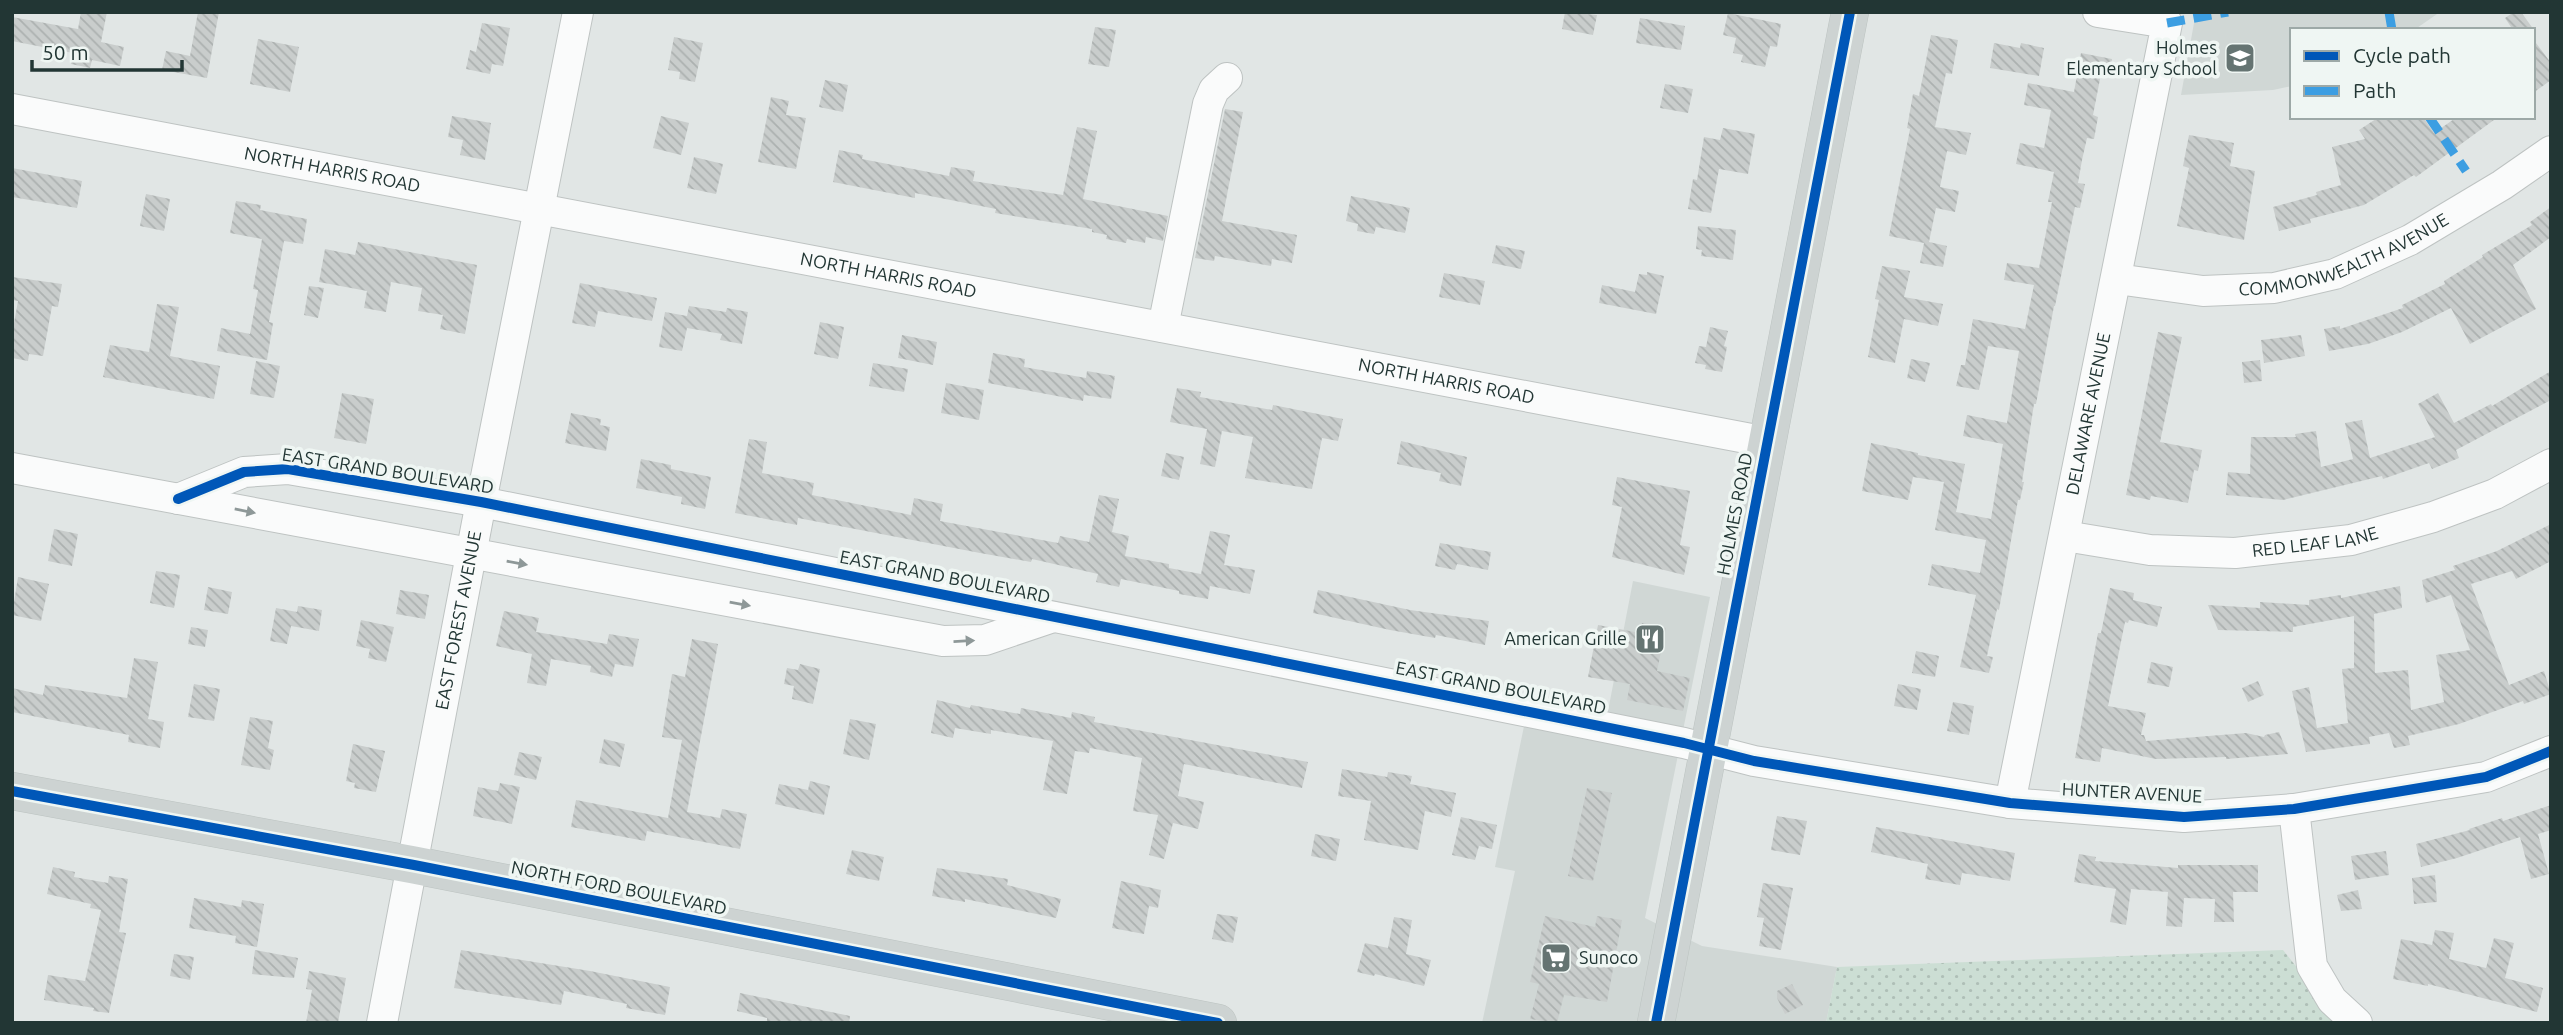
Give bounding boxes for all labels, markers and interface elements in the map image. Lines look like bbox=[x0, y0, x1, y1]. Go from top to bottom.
scale bar bbox=[32, 28, 182, 72]
legend bbox=[2290, 28, 2535, 119]
place label: Holmes Elementary School bbox=[2066, 37, 2217, 78]
text: 50 m bbox=[42, 40, 89, 64]
school or university icon: Holmes Elementary School bbox=[2223, 41, 2257, 75]
text: Cycle path bbox=[2353, 43, 2451, 67]
text: Path bbox=[2353, 78, 2396, 102]
street label: NORTH HARRIS ROAD bbox=[243, 142, 422, 195]
street label: COMMONWEALTH AVENUE bbox=[2238, 209, 2451, 298]
street label: NORTH HARRIS ROAD bbox=[799, 248, 978, 301]
street label: DELAWARE AVENUE bbox=[2061, 331, 2113, 497]
street label: NORTH HARRIS ROAD bbox=[1357, 354, 1536, 407]
street label: EAST GRAND BOULEVARD bbox=[281, 443, 495, 497]
street label: HOLMES ROAD bbox=[1712, 451, 1756, 577]
one-way arrow bbox=[234, 506, 256, 517]
street label: RED LEAF LANE bbox=[2251, 522, 2380, 560]
street label: EAST FOREST AVENUE bbox=[431, 529, 484, 711]
street label: EAST GRAND BOULEVARD bbox=[838, 546, 1052, 606]
one-way arrow bbox=[506, 558, 528, 569]
one-way arrow bbox=[729, 599, 751, 610]
restaurant icon: American Grille bbox=[1633, 622, 1667, 656]
place label: American Grille bbox=[1504, 628, 1627, 648]
one-way arrow bbox=[954, 635, 976, 646]
street label: EAST GRAND BOULEVARD bbox=[1394, 657, 1608, 717]
street label: HUNTER AVENUE bbox=[2061, 778, 2203, 806]
street label: NORTH FORD BOULEVARD bbox=[510, 856, 729, 918]
supermarket icon: Sunoco bbox=[1539, 941, 1573, 975]
place label: Sunoco bbox=[1579, 947, 1638, 967]

